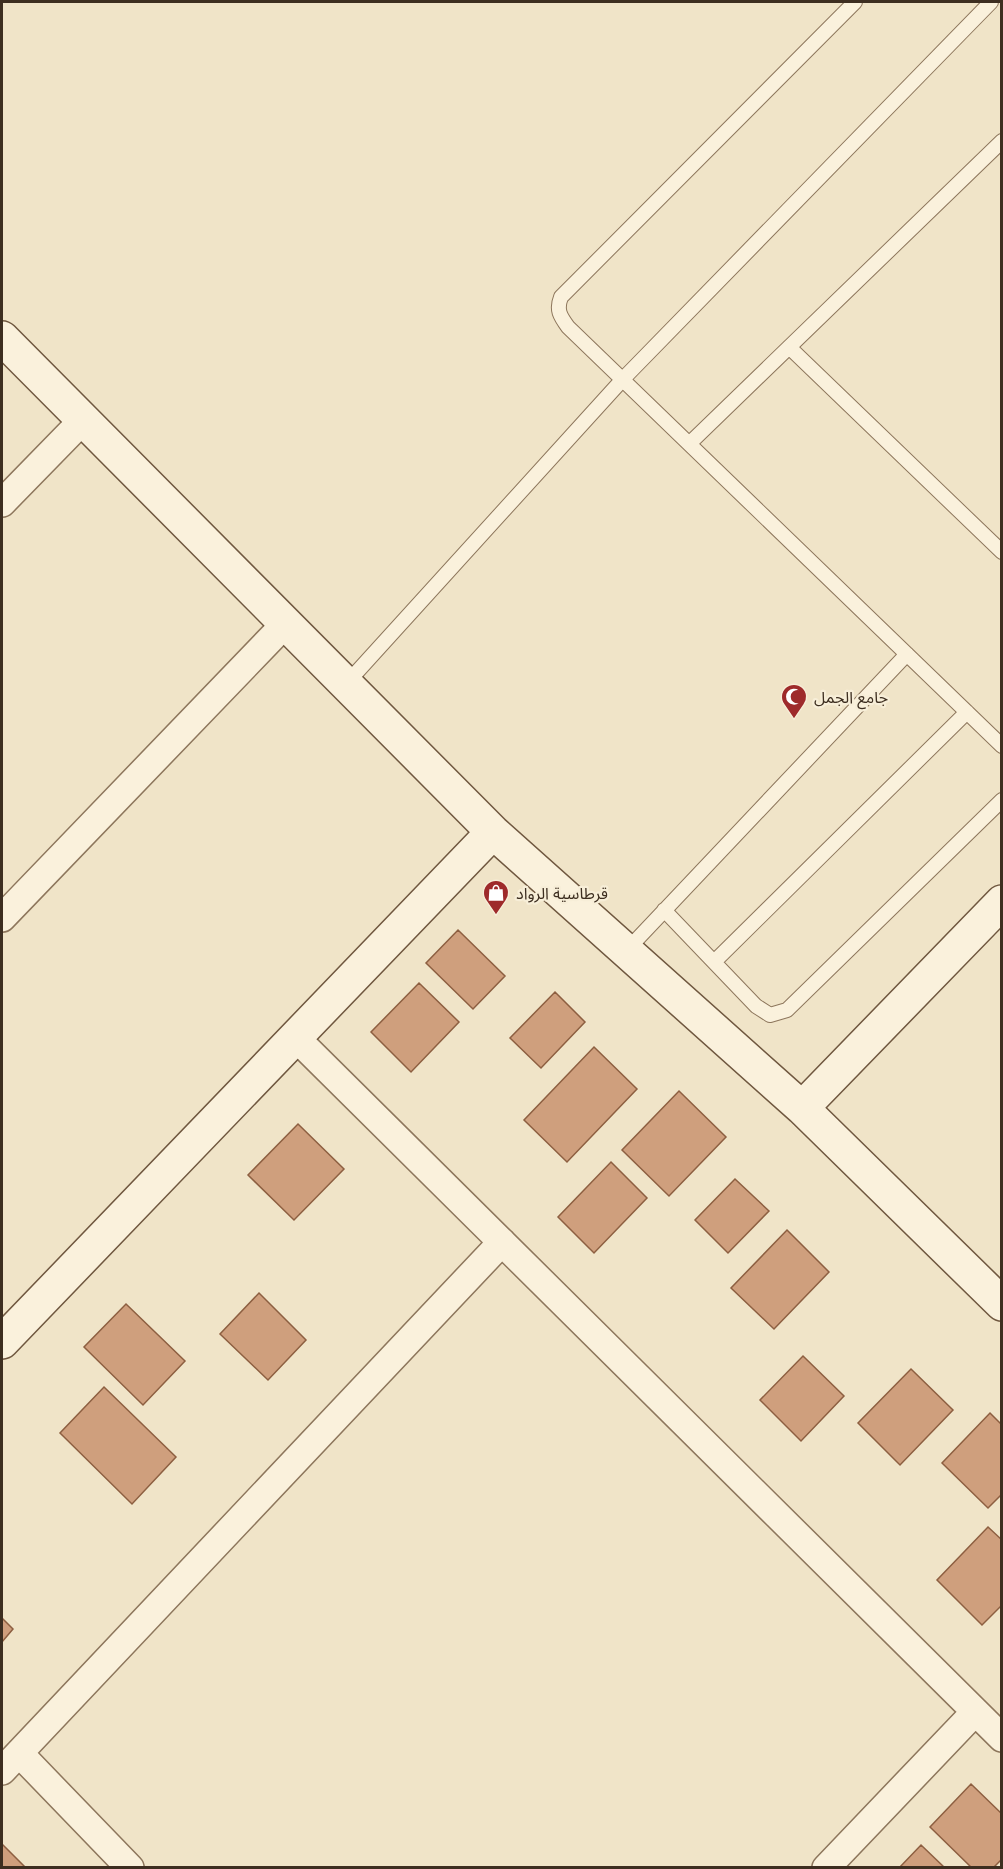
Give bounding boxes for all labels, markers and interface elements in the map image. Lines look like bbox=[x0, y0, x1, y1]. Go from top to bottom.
mosque icon: جامع الجمل bbox=[779, 682, 809, 720]
place label: جامع الجمل bbox=[814, 687, 888, 710]
shop icon: قرطاسية الرواد bbox=[481, 878, 511, 916]
place label: قرطاسية الرواد bbox=[516, 883, 608, 903]

